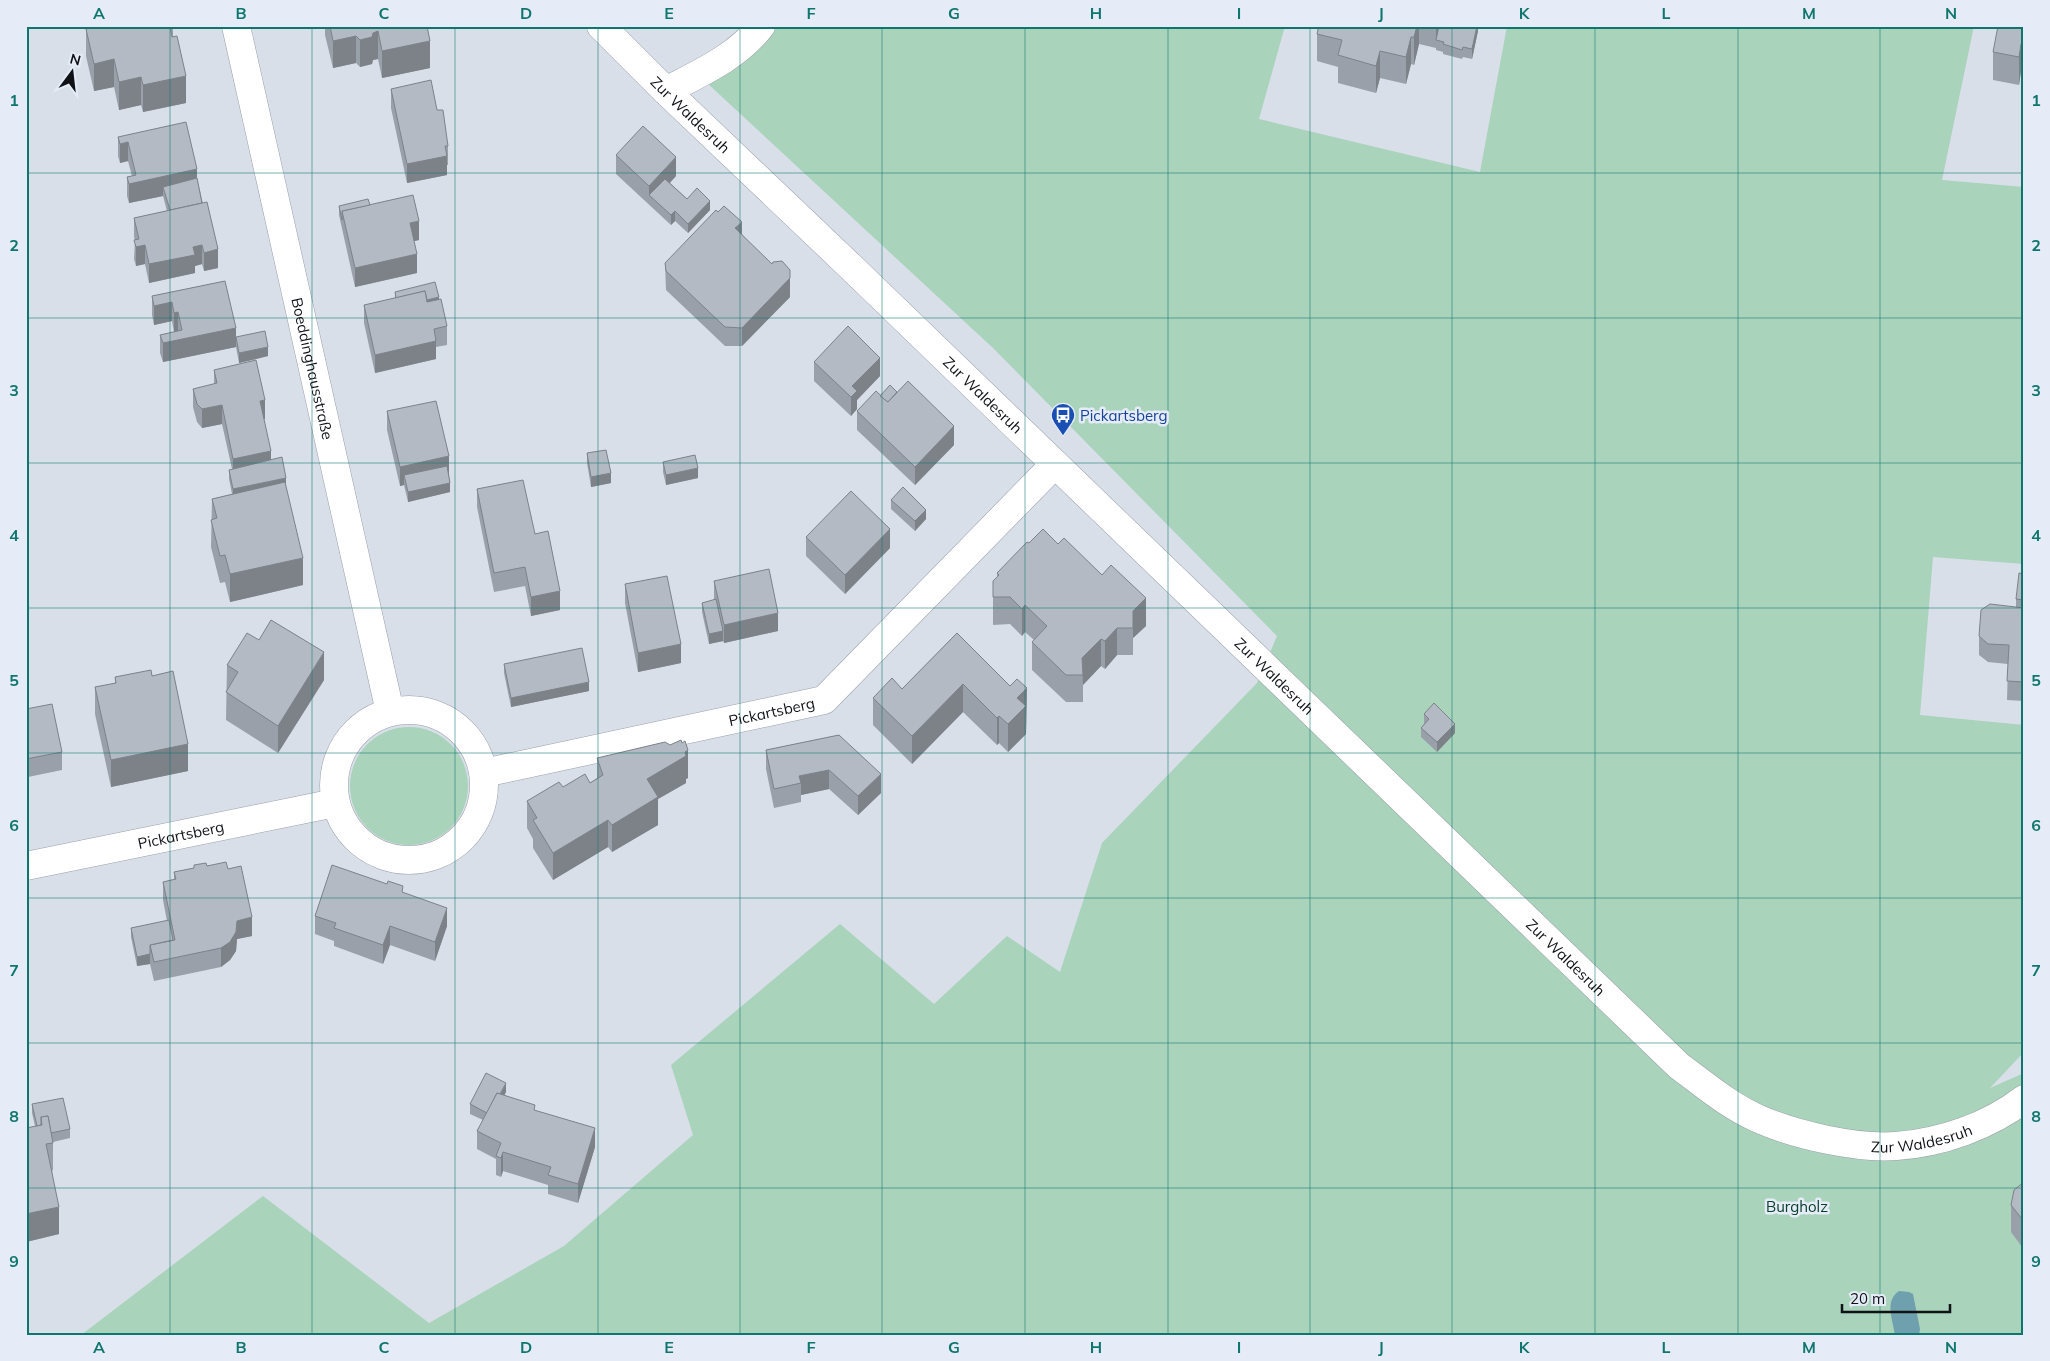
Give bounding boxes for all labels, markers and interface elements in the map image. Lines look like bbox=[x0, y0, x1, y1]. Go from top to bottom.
text: A bbox=[93, 3, 105, 23]
text: B bbox=[235, 3, 247, 23]
text: C bbox=[379, 3, 390, 23]
text: D bbox=[520, 3, 532, 23]
text: E bbox=[664, 3, 674, 23]
text: F bbox=[806, 3, 816, 23]
text: G bbox=[948, 3, 960, 23]
text: H bbox=[1090, 3, 1102, 23]
text: I bbox=[1237, 3, 1241, 23]
text: J bbox=[1378, 3, 1384, 23]
text: K bbox=[1519, 3, 1531, 23]
text: L bbox=[1662, 3, 1671, 23]
text: M bbox=[1802, 3, 1816, 23]
text: N bbox=[1945, 3, 1957, 23]
north arrow bbox=[48, 48, 98, 98]
text: N bbox=[68, 49, 83, 70]
street label: Zur Waldesruh bbox=[647, 72, 734, 157]
text: 1 bbox=[9, 90, 19, 110]
text: 1 bbox=[2031, 90, 2041, 110]
text: 2 bbox=[9, 235, 19, 255]
text: 2 bbox=[2031, 235, 2041, 255]
street label: Boeddinghausstraße bbox=[288, 296, 338, 441]
street label: Zur Waldesruh bbox=[940, 352, 1027, 437]
text: 3 bbox=[9, 380, 19, 400]
text: 3 bbox=[2031, 380, 2041, 400]
bus stop icon: Pickartsberg bbox=[1050, 402, 1076, 436]
place label: Pickartsberg bbox=[1080, 406, 1168, 425]
text: 4 bbox=[9, 525, 19, 545]
text: 4 bbox=[2031, 525, 2041, 545]
street label: Zur Waldesruh bbox=[1231, 633, 1318, 718]
text: 5 bbox=[9, 670, 19, 690]
text: 5 bbox=[2031, 670, 2041, 690]
street label: Pickartsberg bbox=[727, 693, 816, 730]
text: 6 bbox=[9, 815, 19, 835]
text: 6 bbox=[2031, 815, 2041, 835]
street label: Pickartsberg bbox=[136, 816, 226, 852]
street label: Zur Waldesruh bbox=[1522, 915, 1610, 1000]
text: 7 bbox=[9, 960, 19, 980]
text: 7 bbox=[2031, 960, 2041, 980]
text: 8 bbox=[9, 1106, 19, 1126]
text: 8 bbox=[2031, 1106, 2041, 1126]
street label: Zur Waldesruh bbox=[1871, 1120, 1975, 1156]
park label: Burgholz bbox=[1766, 1197, 1828, 1216]
text: 9 bbox=[9, 1251, 19, 1271]
text: 9 bbox=[2031, 1251, 2041, 1271]
scale bar bbox=[1842, 1281, 1950, 1313]
text: 20 m bbox=[1850, 1289, 1885, 1308]
text: A bbox=[93, 1337, 105, 1357]
text: B bbox=[235, 1337, 247, 1357]
text: C bbox=[379, 1337, 390, 1357]
text: D bbox=[520, 1337, 532, 1357]
text: E bbox=[664, 1337, 674, 1357]
text: F bbox=[806, 1337, 816, 1357]
text: G bbox=[948, 1337, 960, 1357]
text: H bbox=[1090, 1337, 1102, 1357]
text: I bbox=[1237, 1337, 1241, 1357]
text: J bbox=[1378, 1337, 1384, 1357]
text: K bbox=[1519, 1337, 1531, 1357]
text: L bbox=[1662, 1337, 1671, 1357]
text: M bbox=[1802, 1337, 1816, 1357]
text: N bbox=[1945, 1337, 1957, 1357]

